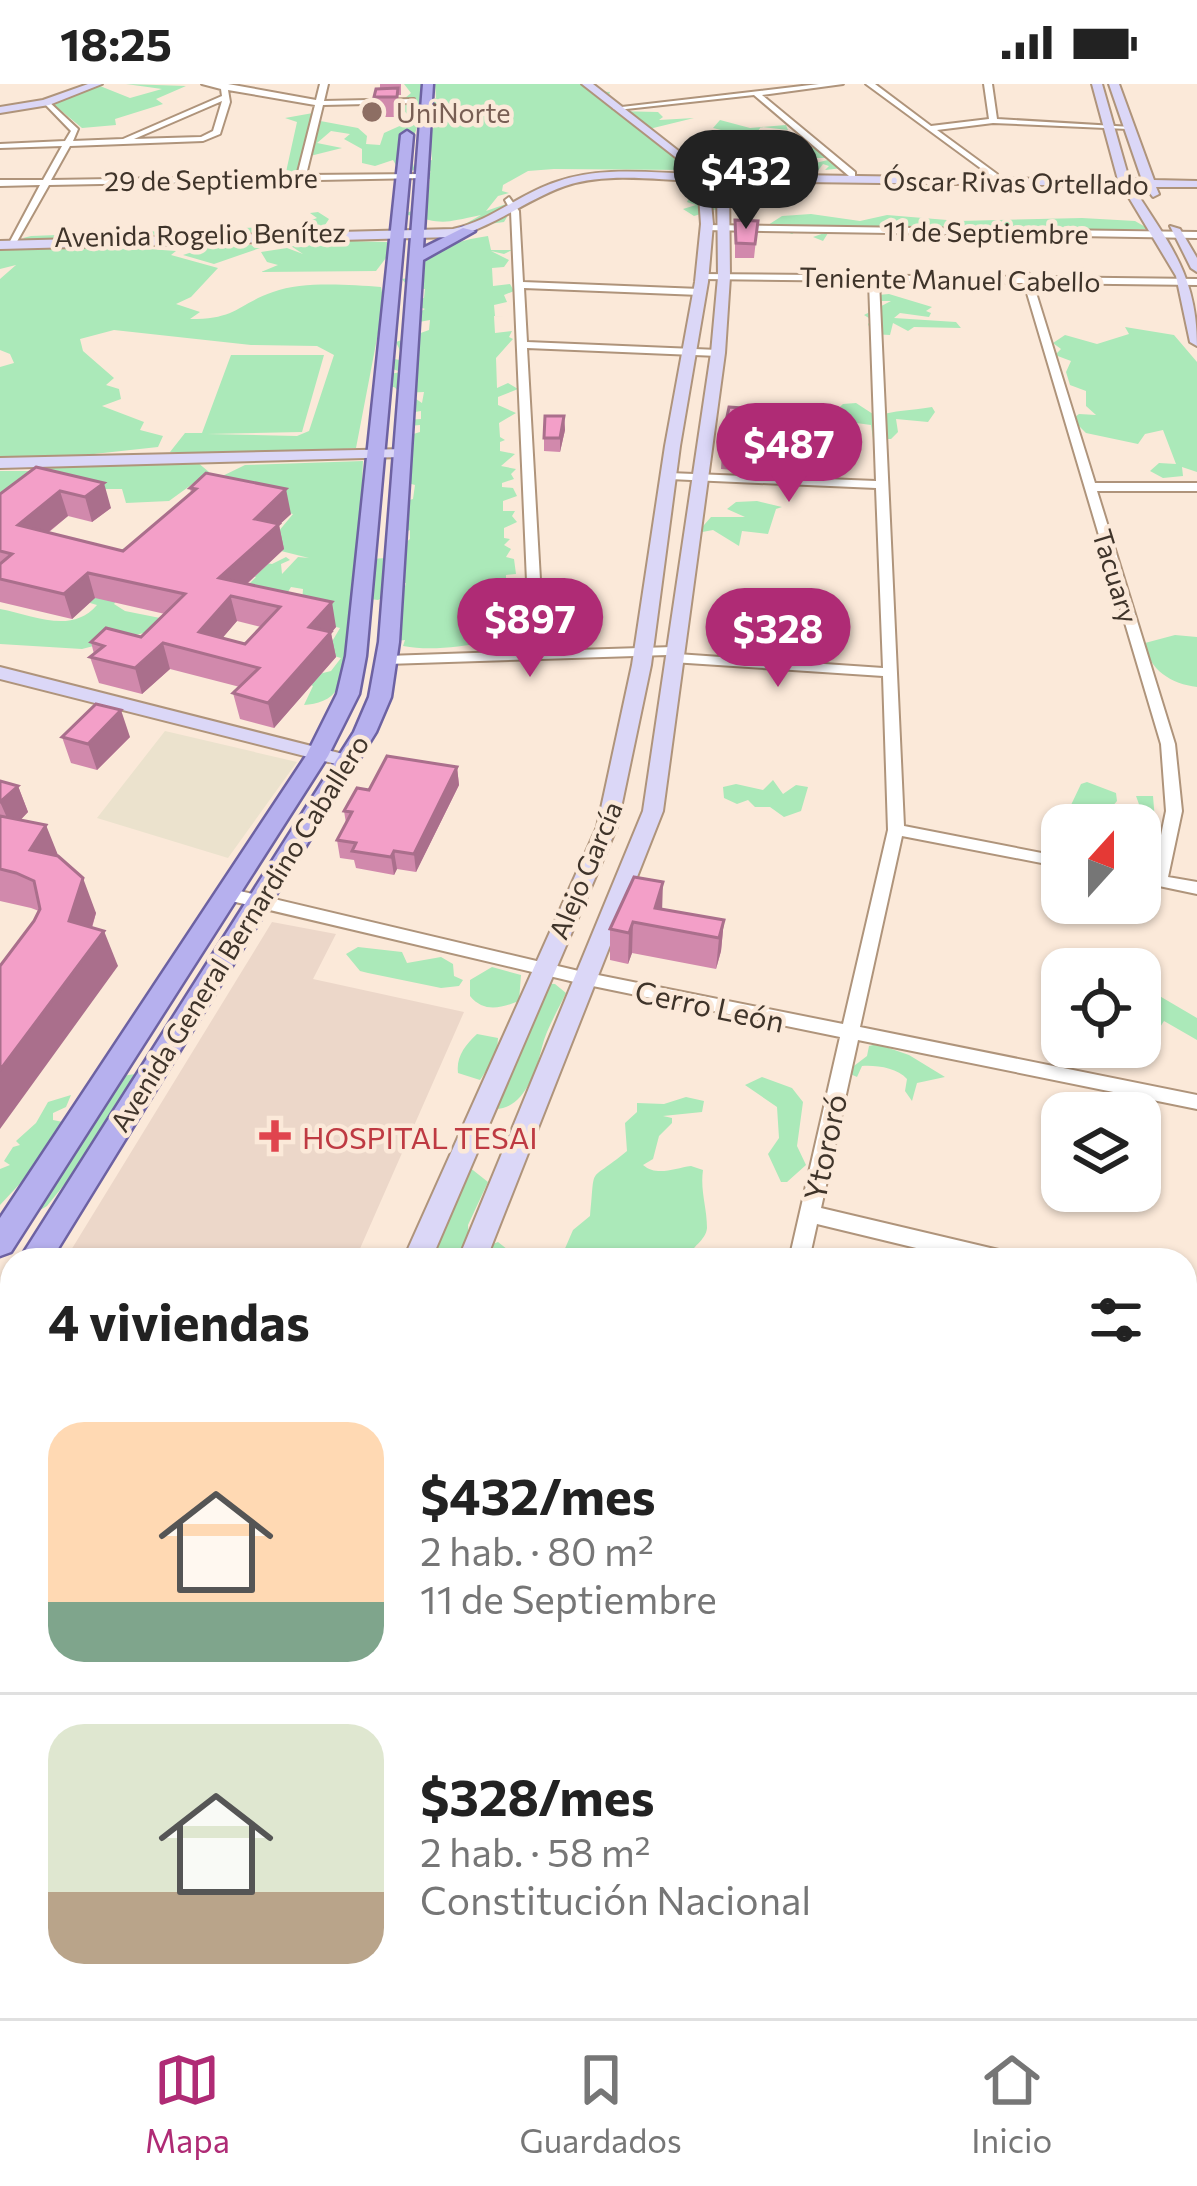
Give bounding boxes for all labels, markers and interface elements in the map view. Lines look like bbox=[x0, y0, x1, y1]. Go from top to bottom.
text: 18:25 bbox=[60, 15, 172, 70]
place label: UniNorte bbox=[396, 96, 511, 129]
marker: UniNorte bbox=[359, 99, 385, 125]
pin: $432 bbox=[675, 130, 817, 232]
text: $432 bbox=[701, 145, 792, 193]
street label: 29 de Septiembre bbox=[104, 161, 318, 197]
street label: Óscar Rivas Ortellado bbox=[883, 163, 1149, 201]
street label: 11 de Septiembre bbox=[883, 214, 1089, 250]
street label: Avenida Rogelio Benítez bbox=[54, 215, 346, 253]
street label: Teniente Manuel Cabello bbox=[799, 260, 1101, 298]
pin: $487 bbox=[718, 403, 860, 505]
text: $487 bbox=[743, 418, 835, 466]
street label: Tacuary bbox=[1086, 525, 1146, 627]
pin: $897 bbox=[459, 578, 601, 680]
pin: $328 bbox=[707, 588, 849, 690]
text: $897 bbox=[484, 593, 576, 641]
text: $328 bbox=[733, 603, 823, 651]
street label: Avenida General Bernardino Caballero bbox=[103, 728, 375, 1138]
street label: Alejo García bbox=[541, 796, 629, 944]
north arrow bbox=[1041, 804, 1161, 924]
map controls bbox=[1041, 804, 1161, 1212]
button: locate bbox=[1041, 948, 1161, 1068]
street label: Cerro León bbox=[632, 971, 788, 1039]
street label: Ytororó bbox=[795, 1091, 853, 1203]
button: layers bbox=[1041, 1092, 1161, 1212]
place label: HOSPITAL TESAI bbox=[302, 1118, 538, 1155]
marker: HOSPITAL TESAI bbox=[259, 1120, 291, 1152]
icon: filters bbox=[1083, 1287, 1149, 1353]
text: 4 viviendas bbox=[48, 1289, 310, 1352]
text: $432/mes bbox=[420, 1463, 656, 1526]
icon: home bbox=[144, 1470, 288, 1614]
text: 2 hab. · 80 m² bbox=[420, 1526, 654, 1574]
text: 11 de Septiembre bbox=[420, 1574, 717, 1622]
text: $328/mes bbox=[420, 1764, 654, 1827]
icon: home bbox=[144, 1772, 288, 1916]
text: 2 hab. · 58 m² bbox=[420, 1827, 651, 1875]
text: Constitución Nacional bbox=[420, 1875, 811, 1923]
tab: Mapa bbox=[145, 2047, 230, 2160]
tab: Guardados bbox=[519, 2047, 682, 2160]
tab: Inicio bbox=[971, 2047, 1052, 2160]

